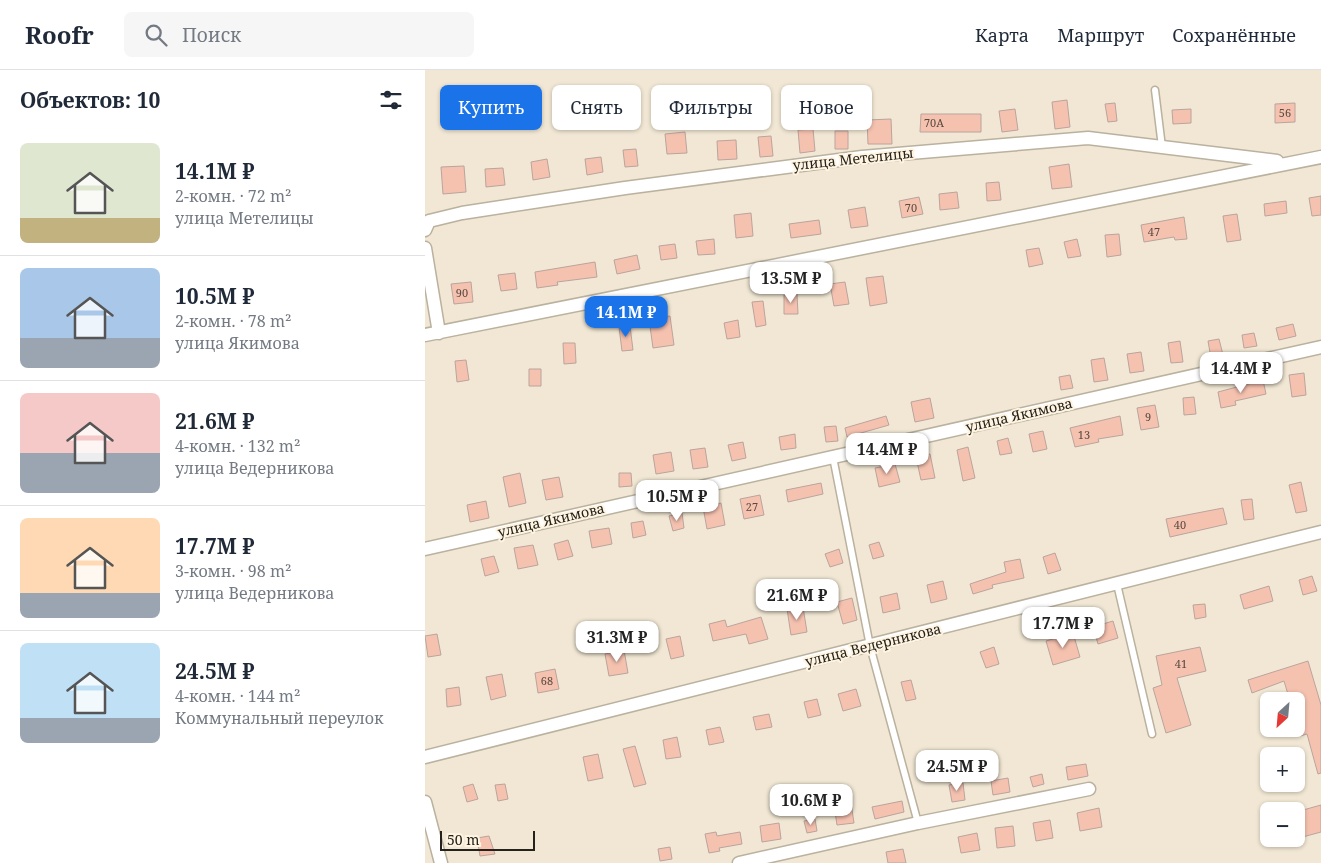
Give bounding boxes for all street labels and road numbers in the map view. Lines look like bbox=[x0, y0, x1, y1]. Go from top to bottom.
street label: улица Метелицы bbox=[792, 143, 914, 174]
street label: улица Якимова bbox=[964, 393, 1074, 436]
street label: улица Якимова bbox=[496, 498, 606, 541]
street label: улица Ведерникова bbox=[803, 618, 943, 671]

